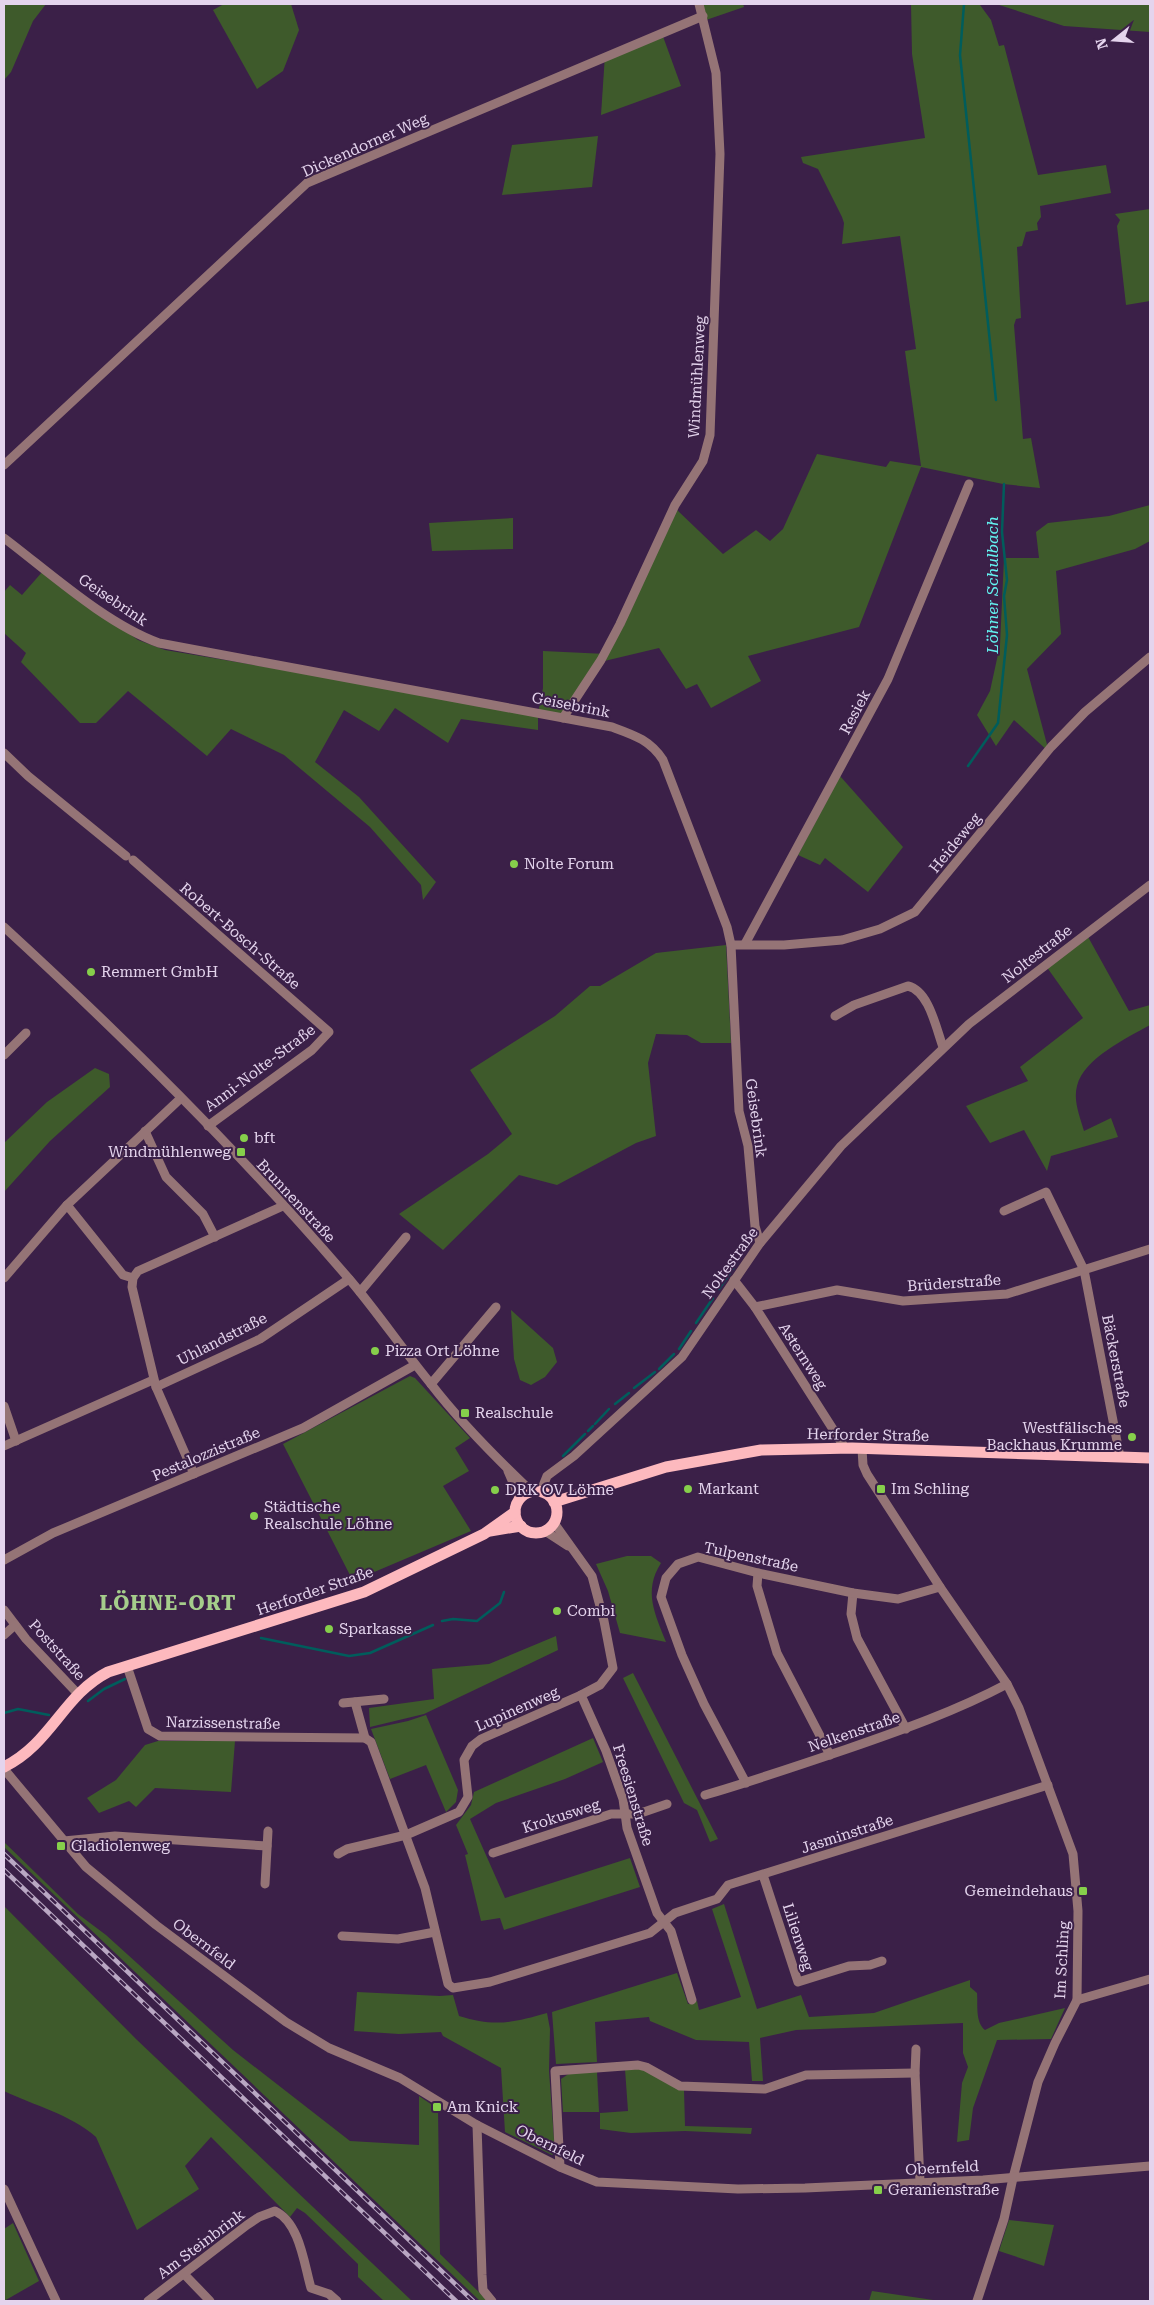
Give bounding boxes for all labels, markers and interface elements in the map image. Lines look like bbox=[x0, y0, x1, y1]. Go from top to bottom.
north arrow bbox=[1089, 15, 1139, 65]
text: N bbox=[1092, 36, 1111, 51]
street label: Dickendorner Weg bbox=[299, 109, 431, 181]
street label: Windmühlenweg bbox=[685, 315, 709, 439]
water label: Löhner Schulbach bbox=[983, 516, 1002, 655]
street label: Geisebrink bbox=[75, 570, 152, 630]
street label: Resiek bbox=[836, 686, 874, 737]
street label: Geisebrink bbox=[530, 689, 612, 722]
street label: Heideweg bbox=[925, 809, 985, 877]
place label: Nolte Forum bbox=[524, 855, 614, 873]
marker: Nolte Forum bbox=[508, 858, 520, 870]
street label: Robert-Bosch-Straße bbox=[176, 879, 304, 993]
street label: Noltestraße bbox=[998, 921, 1076, 987]
place label: Remmert GmbH bbox=[101, 963, 218, 981]
marker: Remmert GmbH bbox=[85, 966, 97, 978]
street label: Anni-Nolte-Straße bbox=[201, 1021, 319, 1115]
street label: Geisebrink bbox=[742, 1077, 771, 1159]
place label: bft bbox=[254, 1129, 276, 1147]
marker: bft bbox=[238, 1132, 250, 1144]
place label: Windmühlenweg bbox=[108, 1143, 231, 1161]
marker: Windmühlenweg bbox=[235, 1146, 247, 1158]
street label: Brunnenstraße bbox=[253, 1156, 339, 1246]
street label: Noltestraße bbox=[698, 1224, 762, 1302]
street label: Brüderstraße bbox=[906, 1271, 1002, 1295]
street label: Uhlandstraße bbox=[174, 1309, 270, 1369]
street label: Bäckerstraße bbox=[1098, 1313, 1134, 1409]
street label: Asternweg bbox=[775, 1319, 831, 1393]
place label: Pizza Ort Löhne bbox=[385, 1342, 499, 1360]
marker: Pizza Ort Löhne bbox=[369, 1345, 381, 1357]
place label: Realschule bbox=[475, 1404, 553, 1422]
marker: Realschule bbox=[459, 1407, 471, 1419]
place label: Westfälisches Backhaus Krumme bbox=[986, 1419, 1122, 1454]
street label: Pestalozzistraße bbox=[149, 1423, 263, 1485]
street label: Herforder Straße bbox=[807, 1425, 929, 1445]
marker: Westfälisches Backhaus Krumme bbox=[1126, 1431, 1138, 1443]
place label: Markant bbox=[698, 1480, 759, 1498]
place label: Im Schling bbox=[891, 1480, 970, 1498]
place label: DRK OV Löhne bbox=[505, 1481, 614, 1499]
marker: Markant bbox=[682, 1483, 694, 1495]
marker: Im Schling bbox=[875, 1483, 887, 1495]
marker: DRK OV Löhne bbox=[489, 1484, 501, 1496]
place label: Städtische Realschule Löhne bbox=[264, 1498, 392, 1533]
marker: Städtische Realschule Löhne bbox=[248, 1510, 260, 1522]
street label: Tulpenstraße bbox=[702, 1538, 800, 1576]
street label: Herforder Straße bbox=[254, 1563, 376, 1619]
district label: LÖHNE-ORT bbox=[100, 1590, 236, 1615]
place label: Combi bbox=[567, 1602, 615, 1620]
marker: Combi bbox=[551, 1605, 563, 1617]
street label: Poststraße bbox=[25, 1616, 89, 1684]
place label: Sparkasse bbox=[339, 1620, 412, 1638]
marker: Sparkasse bbox=[323, 1623, 335, 1635]
street label: Lupinenweg bbox=[472, 1682, 562, 1735]
street label: Nelkenstraße bbox=[806, 1708, 902, 1756]
street label: Narzissenstraße bbox=[166, 1713, 280, 1733]
street label: Freesienstraße bbox=[609, 1742, 657, 1848]
street label: Krokusweg bbox=[520, 1795, 603, 1837]
street label: Jasminstraße bbox=[799, 1811, 895, 1857]
place label: Gladiolenweg bbox=[71, 1837, 170, 1855]
marker: Gladiolenweg bbox=[55, 1840, 67, 1852]
place label: Gemeindehaus bbox=[964, 1882, 1073, 1900]
marker: Gemeindehaus bbox=[1077, 1885, 1089, 1897]
street label: Lilienweg bbox=[779, 1901, 818, 1974]
street label: Obernfeld bbox=[169, 1915, 239, 1974]
street label: Im Schling bbox=[1051, 1920, 1073, 1999]
place label: Am Knick bbox=[447, 2098, 519, 2116]
marker: Am Knick bbox=[431, 2101, 443, 2113]
street label: Obernfeld bbox=[513, 2121, 587, 2169]
street label: Obernfeld bbox=[905, 2157, 980, 2179]
place label: Geranienstraße bbox=[888, 2181, 999, 2199]
marker: Geranienstraße bbox=[872, 2184, 884, 2196]
street label: Am Steinbrink bbox=[154, 2205, 249, 2283]

